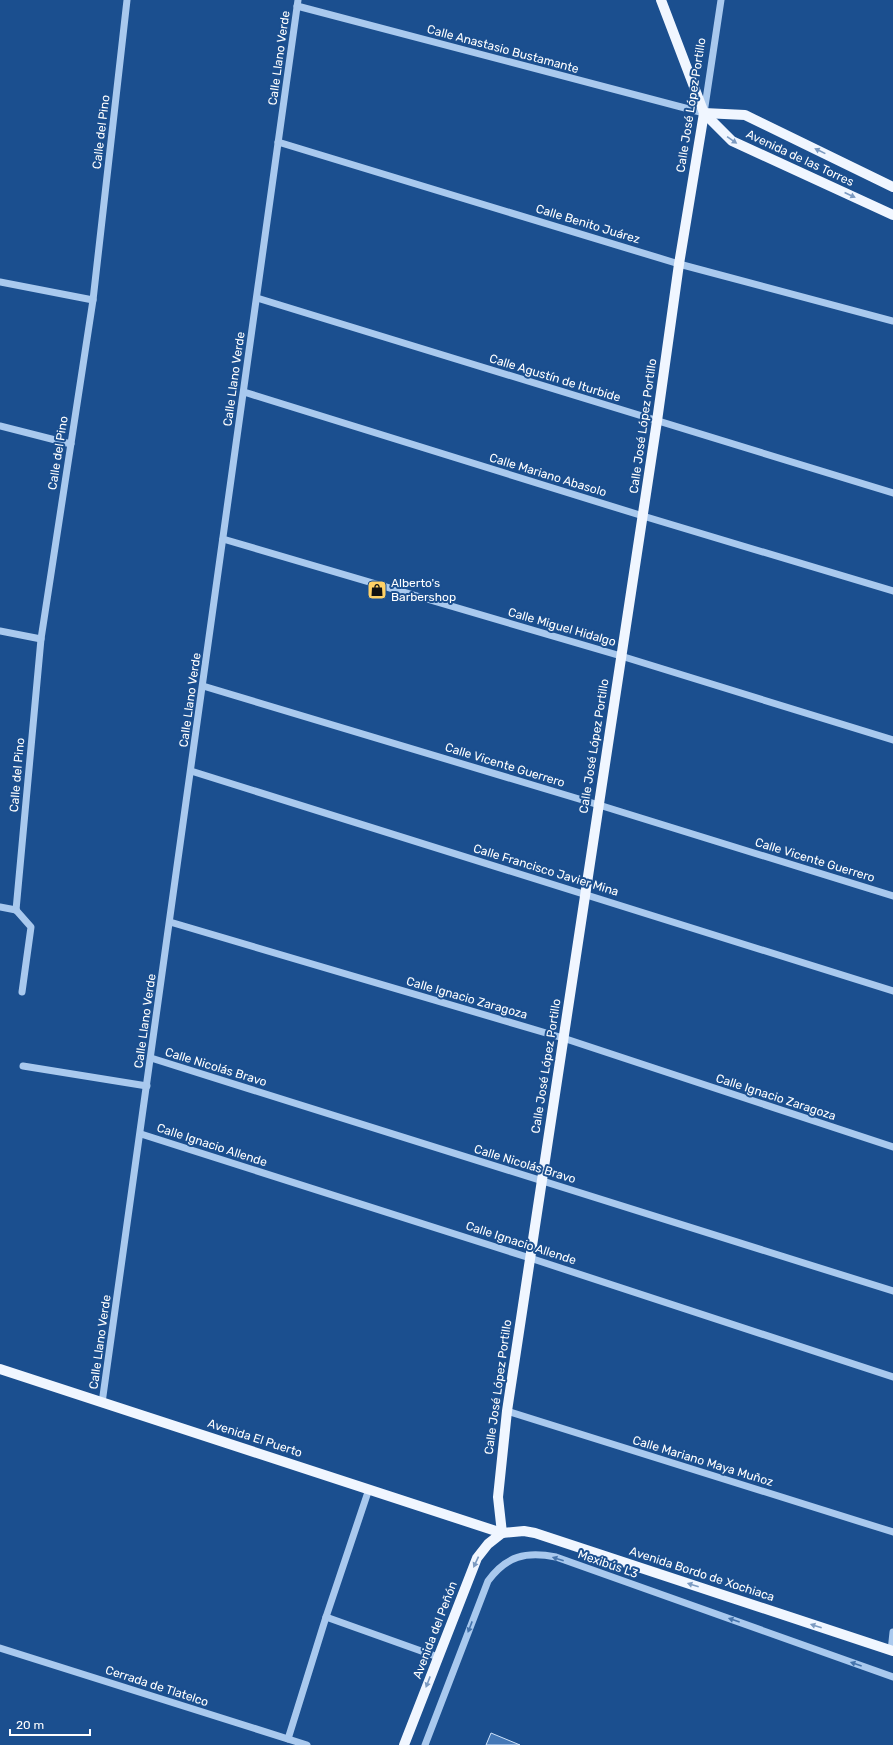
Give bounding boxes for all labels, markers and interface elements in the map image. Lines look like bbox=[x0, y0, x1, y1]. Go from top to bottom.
street label: Calle Llano Verde bbox=[265, 10, 293, 106]
street label: Calle Anastasio Bustamante bbox=[426, 22, 581, 76]
street label: Calle José López Portillo bbox=[673, 37, 709, 173]
street label: Calle del Pino bbox=[90, 94, 113, 170]
street label: Avenida de las Torres bbox=[744, 127, 856, 189]
one-way arrow bbox=[727, 136, 738, 144]
one-way arrow bbox=[814, 148, 826, 155]
one-way arrow bbox=[844, 192, 855, 198]
street label: Calle Benito Juárez bbox=[534, 201, 642, 247]
street label: Calle Llano Verde bbox=[220, 331, 248, 427]
street label: Calle Agustín de Iturbide bbox=[488, 351, 623, 405]
street label: Calle José López Portillo bbox=[627, 357, 659, 494]
street label: Calle del Pino bbox=[45, 415, 71, 491]
street label: Calle Mariano Abasolo bbox=[488, 451, 608, 500]
place label: Alberto's Barbershop bbox=[391, 576, 456, 604]
shop icon: Alberto's Barbershop bbox=[366, 579, 388, 601]
street label: Calle Miguel Hidalgo bbox=[506, 605, 618, 649]
street label: Calle Llano Verde bbox=[176, 652, 204, 748]
street label: Calle José López Portillo bbox=[576, 678, 612, 814]
street label: Calle del Pino bbox=[7, 737, 27, 813]
street label: Calle Vicente Guerrero bbox=[443, 740, 567, 790]
street label: Calle Vicente Guerrero bbox=[753, 835, 877, 885]
street label: Calle Francisco Javier Mina bbox=[472, 841, 620, 899]
street label: Calle Llano Verde bbox=[131, 973, 159, 1069]
street label: Calle Ignacio Zaragoza bbox=[405, 974, 529, 1022]
street label: Calle José López Portillo bbox=[528, 998, 564, 1134]
street label: Calle Nicolás Bravo bbox=[163, 1045, 269, 1089]
street label: Calle Ignacio Zaragoza bbox=[714, 1071, 838, 1123]
street label: Calle Ignacio Allende bbox=[155, 1121, 269, 1170]
street label: Calle Nicolás Bravo bbox=[472, 1142, 578, 1186]
street label: Calle Ignacio Allende bbox=[464, 1219, 578, 1268]
street label: Calle Llano Verde bbox=[86, 1294, 114, 1390]
street label: Calle José López Portillo bbox=[482, 1318, 514, 1455]
street label: Avenida El Puerto bbox=[206, 1416, 304, 1460]
street label: Calle Mariano Maya Muñoz bbox=[631, 1433, 775, 1489]
street label: Avenida Bordo de Xochiaca bbox=[628, 1544, 776, 1604]
street label: Mexibús L3 bbox=[576, 1547, 640, 1581]
one-way arrow bbox=[552, 1555, 564, 1561]
one-way arrow bbox=[473, 1556, 479, 1567]
street label: Avenida del Peñón bbox=[410, 1579, 460, 1681]
one-way arrow bbox=[686, 1582, 698, 1588]
one-way arrow bbox=[727, 1617, 739, 1623]
one-way arrow bbox=[466, 1621, 472, 1633]
one-way arrow bbox=[810, 1623, 822, 1629]
one-way arrow bbox=[850, 1660, 862, 1666]
street label: Cerrada de Tlatelco bbox=[104, 1663, 210, 1709]
one-way arrow bbox=[425, 1677, 431, 1689]
scale bar bbox=[10, 1711, 90, 1737]
text: 20 m bbox=[16, 1718, 44, 1732]

